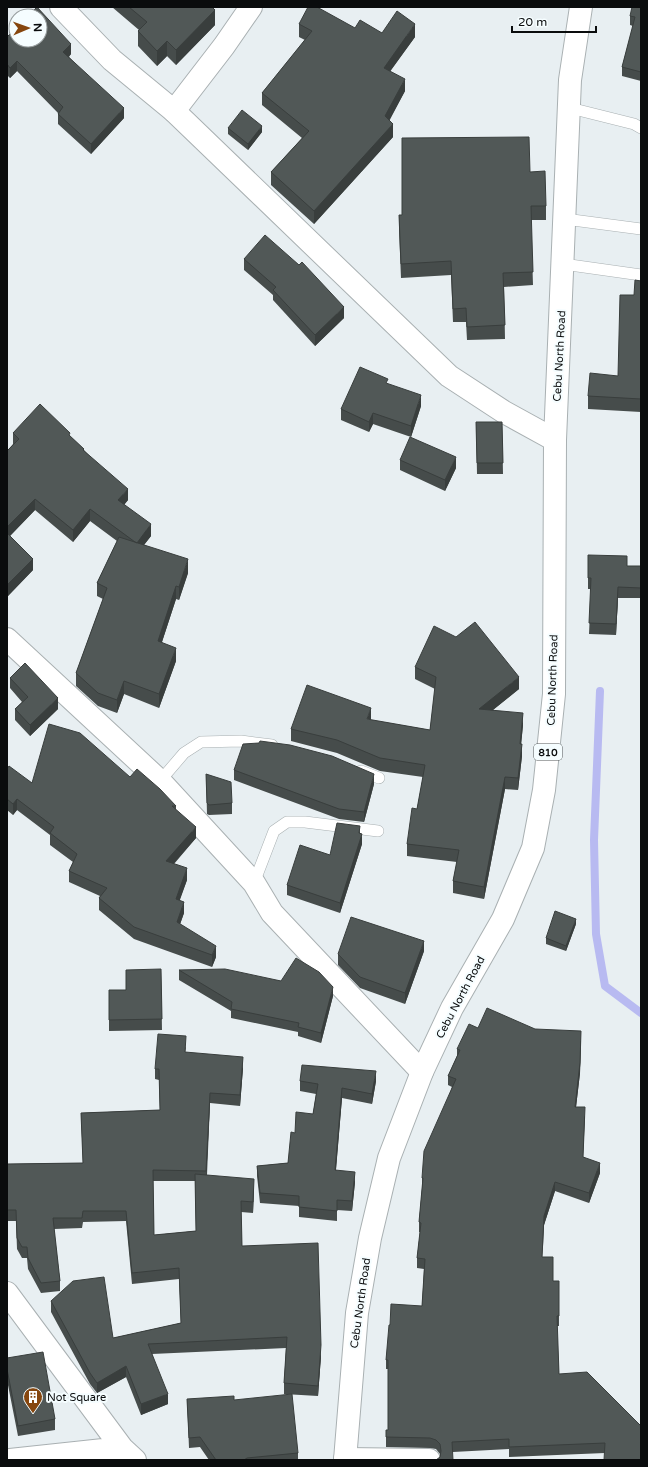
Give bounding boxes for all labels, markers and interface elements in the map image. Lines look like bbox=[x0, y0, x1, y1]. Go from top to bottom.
north arrow bbox=[8, 8, 48, 48]
scale bar bbox=[512, 8, 596, 34]
text: 20 m bbox=[518, 15, 547, 29]
text: N bbox=[31, 23, 44, 32]
street label: Cebu North Road bbox=[551, 310, 568, 402]
street label: Cebu North Road bbox=[544, 634, 561, 726]
road number: 810 bbox=[534, 744, 562, 760]
street label: Cebu North Road bbox=[433, 954, 488, 1041]
street label: Cebu North Road bbox=[348, 1257, 373, 1349]
building icon: Not Square bbox=[22, 1386, 44, 1414]
place label: Not Square bbox=[47, 1391, 106, 1404]

